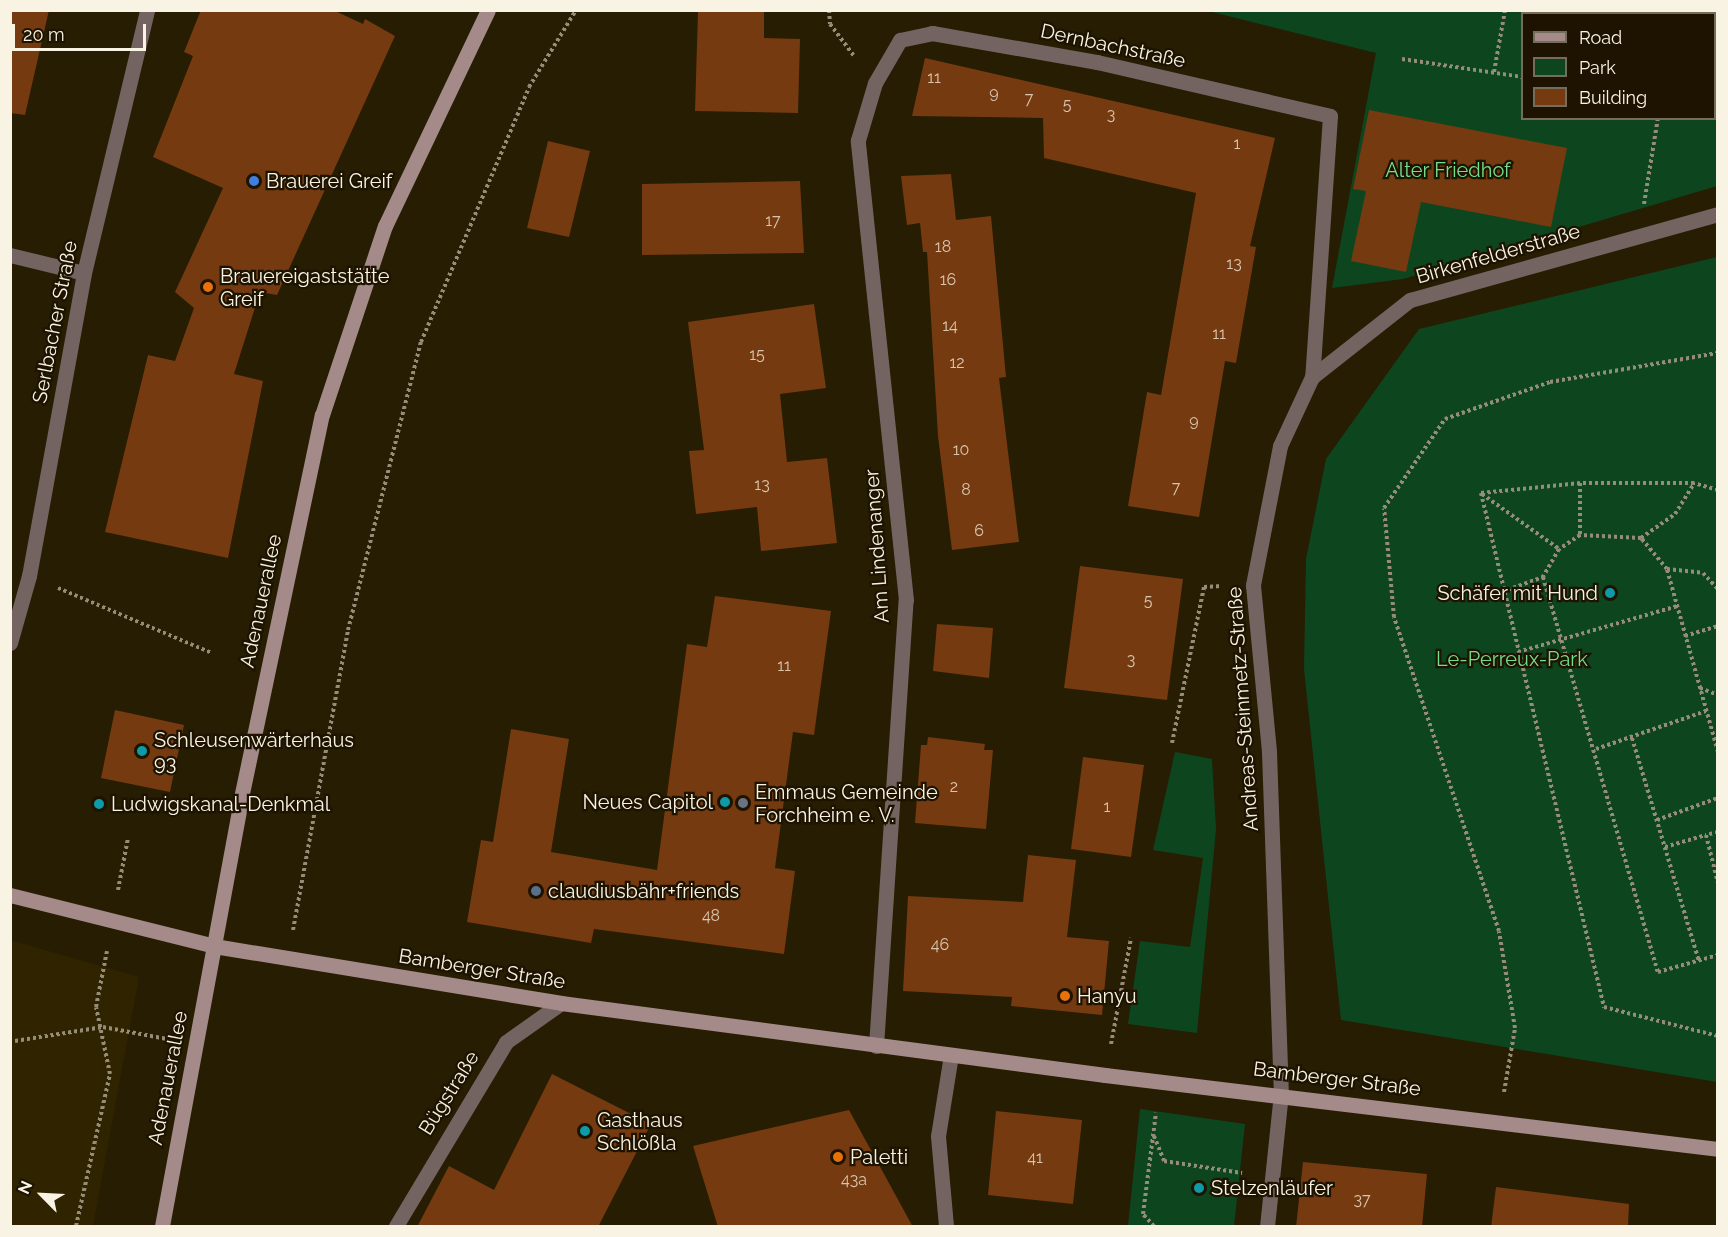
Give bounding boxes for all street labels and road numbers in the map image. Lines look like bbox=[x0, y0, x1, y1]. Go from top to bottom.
street label: Dernbachstraße bbox=[1038, 19, 1188, 73]
street label: Birkenfelderstraße bbox=[1413, 219, 1583, 289]
street label: Serlbacher Straße bbox=[27, 239, 83, 405]
street label: Am Lindenanger bbox=[860, 468, 894, 624]
street label: Adenauerallee bbox=[235, 532, 287, 670]
street label: Andreas-Steinmetz-Straße bbox=[1222, 586, 1264, 832]
street label: Bamberger Straße bbox=[397, 944, 567, 994]
street label: Adenauerallee bbox=[143, 1009, 193, 1147]
street label: Bügstraße bbox=[414, 1047, 484, 1139]
street label: Bamberger Straße bbox=[1252, 1057, 1422, 1101]

